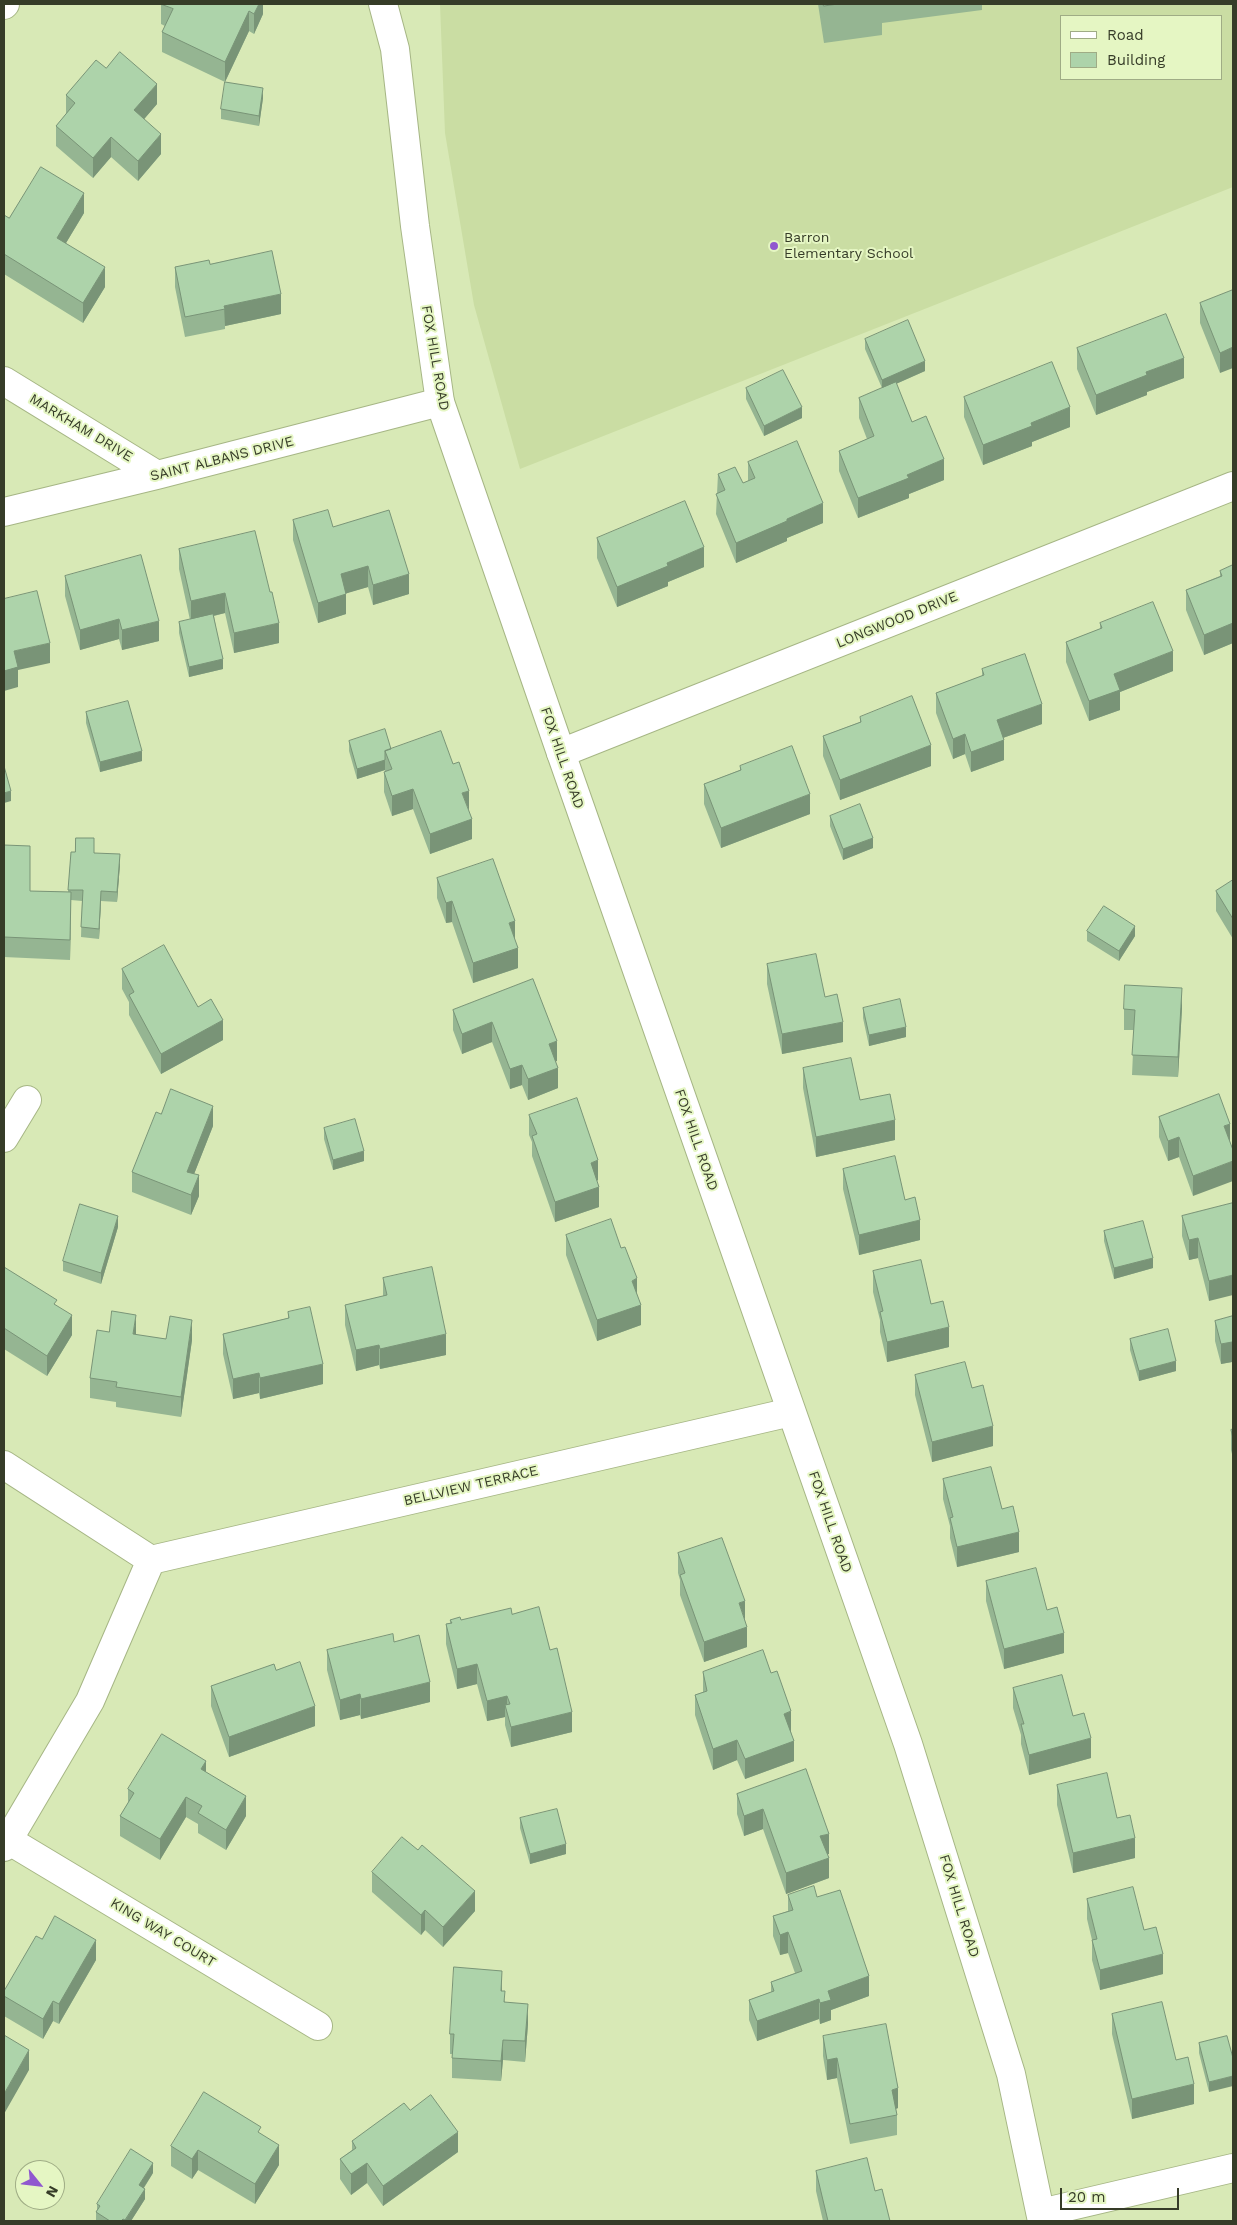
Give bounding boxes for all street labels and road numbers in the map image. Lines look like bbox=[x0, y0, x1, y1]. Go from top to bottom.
street label: FOX HILL ROAD bbox=[417, 304, 453, 412]
street label: MARKHAM DRIVE bbox=[26, 391, 136, 465]
street label: SAINT ALBANS DRIVE bbox=[149, 433, 295, 485]
street label: LONGWOOD DRIVE bbox=[834, 588, 960, 652]
street label: FOX HILL ROAD bbox=[537, 705, 587, 811]
street label: FOX HILL ROAD bbox=[671, 1087, 721, 1193]
street label: BELLVIEW TERRACE bbox=[402, 1462, 540, 1510]
street label: FOX HILL ROAD bbox=[805, 1469, 855, 1575]
street label: FOX HILL ROAD bbox=[935, 1853, 983, 1959]
street label: KING WAY COURT bbox=[107, 1895, 219, 1971]

